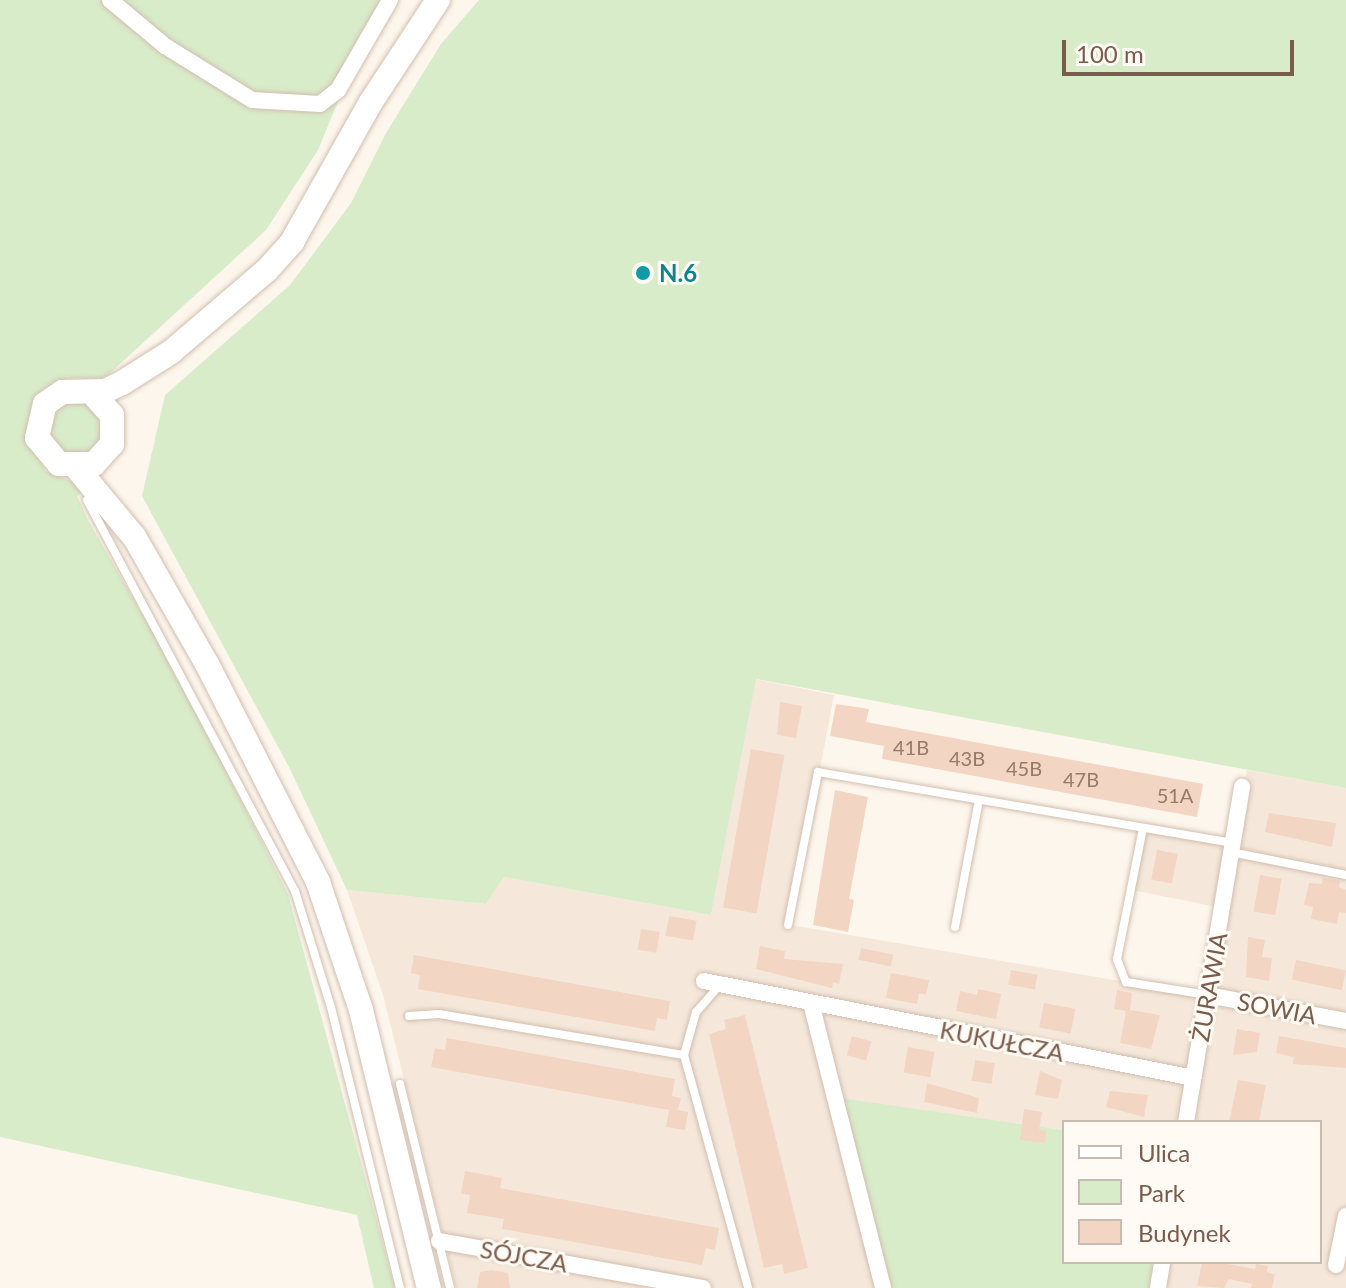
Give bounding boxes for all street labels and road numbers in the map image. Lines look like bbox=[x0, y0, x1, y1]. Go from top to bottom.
street label: ŻURAWIA bbox=[1185, 930, 1233, 1044]
street label: SOWIA bbox=[1235, 986, 1319, 1030]
street label: KUKUŁCZA bbox=[938, 1015, 1066, 1067]
street label: SÓJCZA bbox=[478, 1234, 570, 1278]

